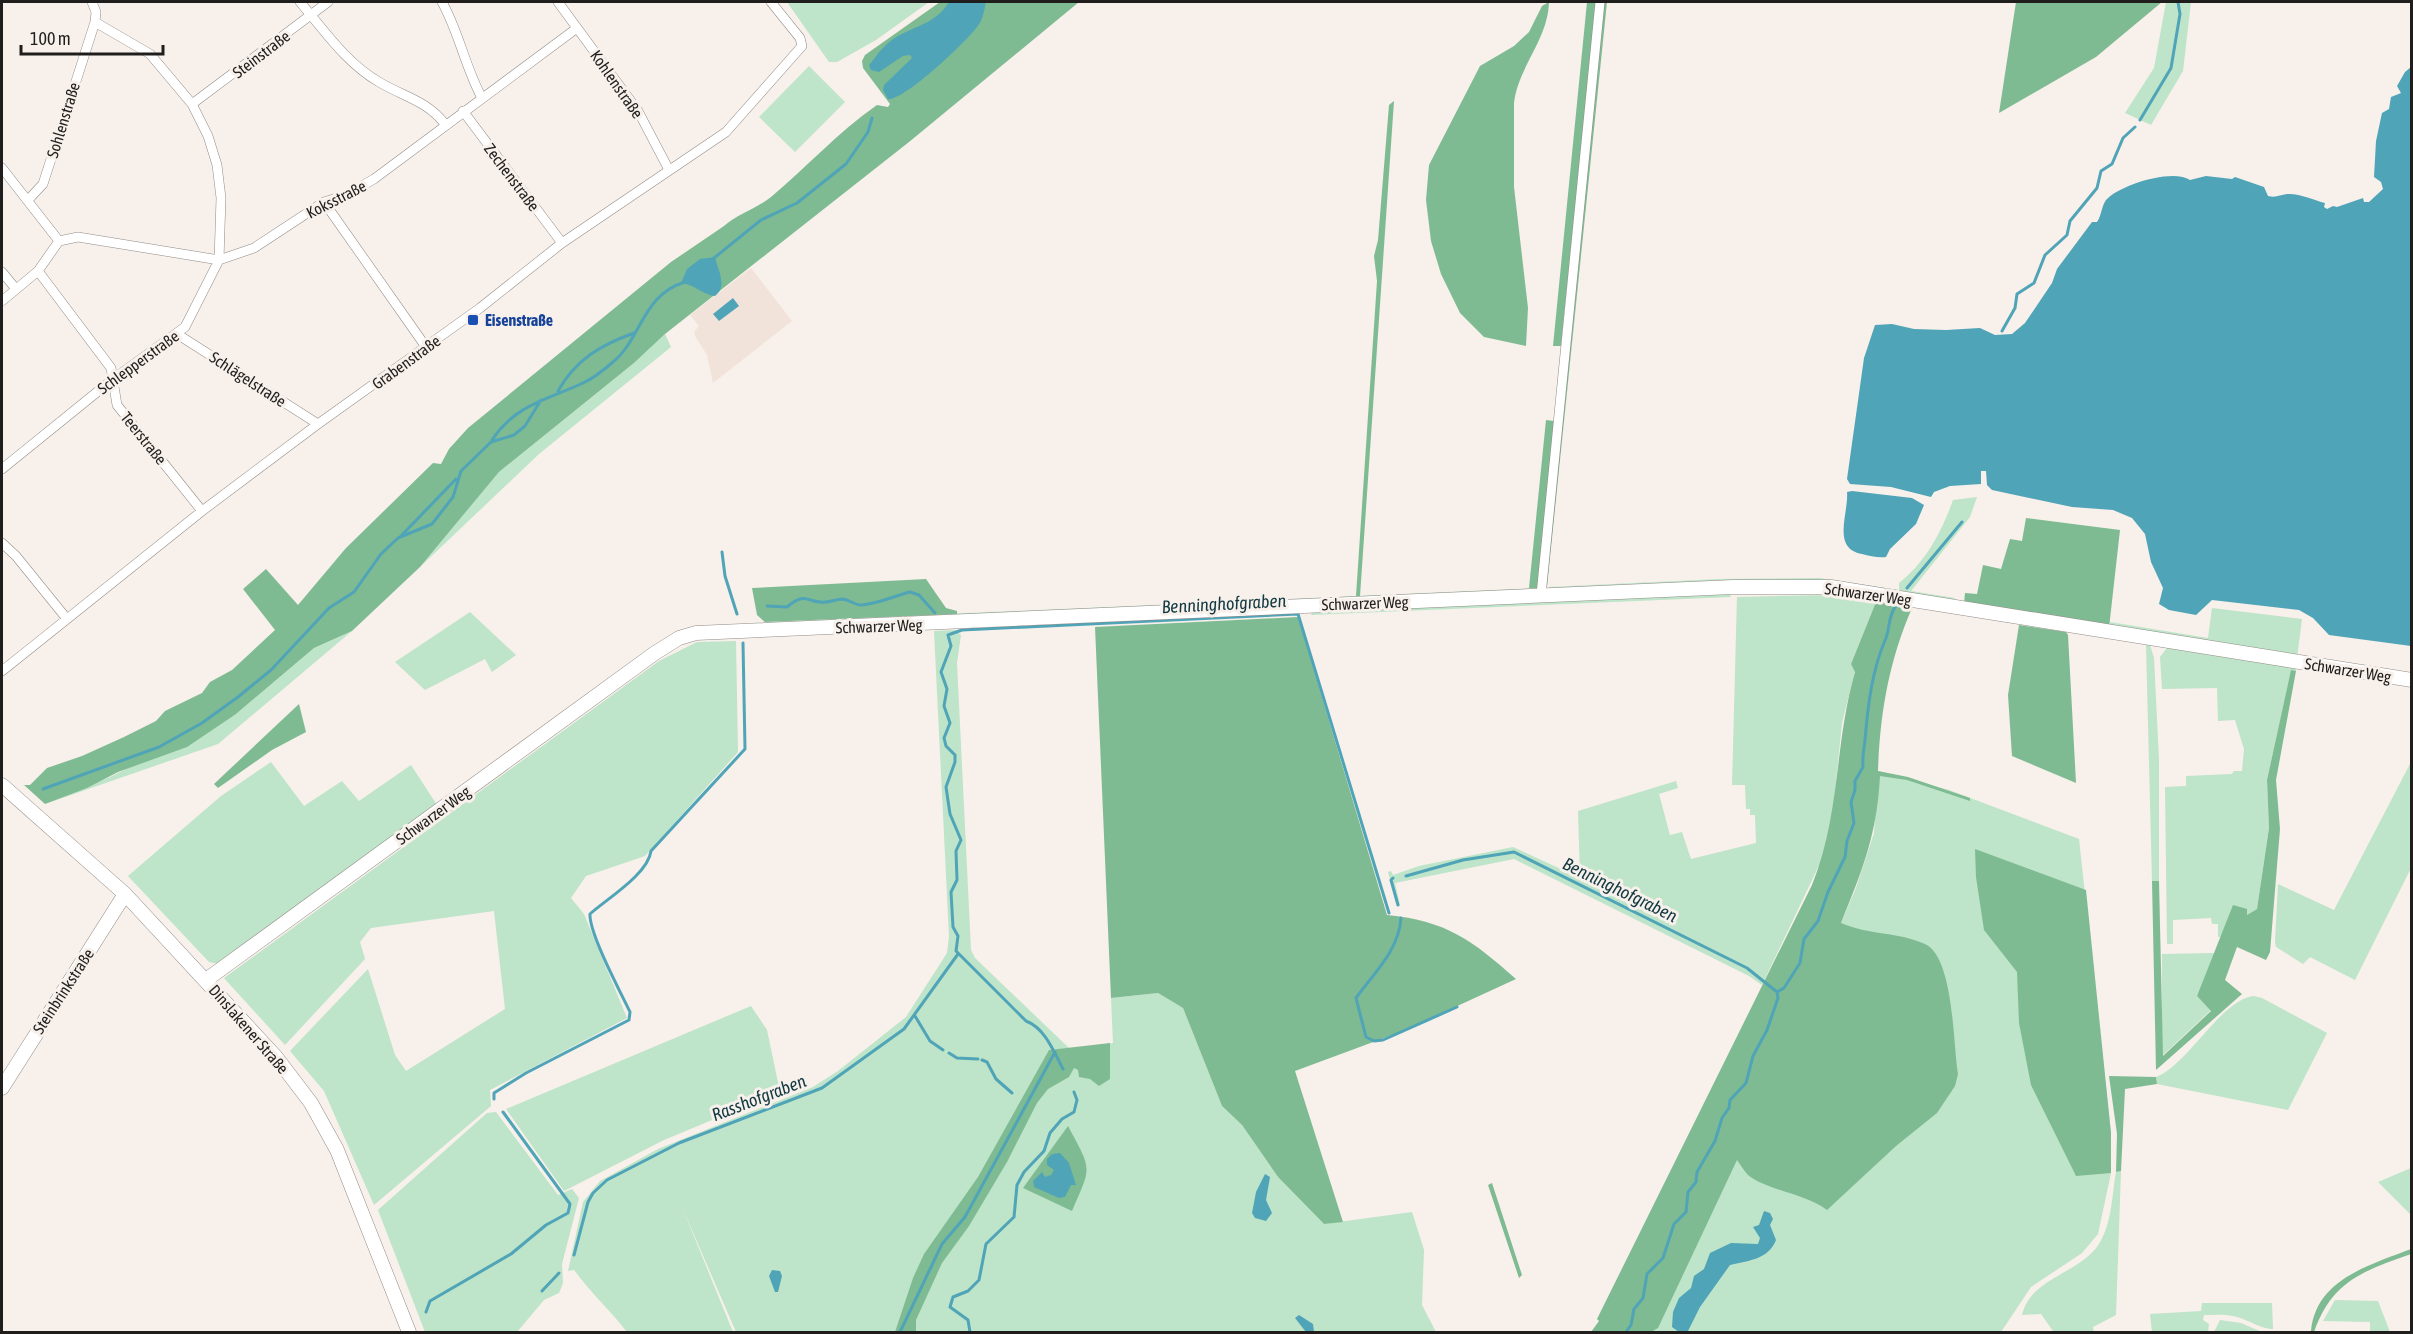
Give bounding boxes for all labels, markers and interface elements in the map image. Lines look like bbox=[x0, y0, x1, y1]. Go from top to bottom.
scale bar bbox=[21, 18, 164, 56]
street label: Steinstraße bbox=[229, 27, 293, 81]
text: 100 m bbox=[30, 28, 71, 49]
street label: Kohlenstraße bbox=[587, 47, 647, 121]
street label: Sohlenstraße bbox=[43, 80, 83, 160]
street label: Zechenstraße bbox=[481, 140, 543, 214]
street label: Koksstraße bbox=[303, 176, 369, 222]
place label: Eisenstraße bbox=[485, 311, 553, 329]
marker: Eisenstraße bbox=[466, 313, 480, 327]
street label: Schlepperstraße bbox=[94, 327, 183, 398]
street label: Grabenstraße bbox=[368, 331, 444, 393]
street label: Schlägelstraße bbox=[206, 348, 289, 411]
street label: Teerstraße bbox=[117, 408, 171, 468]
street label: Schwarzer Weg bbox=[1824, 579, 1912, 610]
water label: Benninghofgraben bbox=[1161, 590, 1287, 617]
street label: Schwarzer Weg bbox=[1321, 592, 1409, 615]
street label: Schwarzer Weg bbox=[835, 615, 923, 638]
street label: Schwarzer Weg bbox=[2303, 654, 2392, 687]
street label: Schwarzer Weg bbox=[393, 782, 474, 849]
water label: Benninghofgraben bbox=[1560, 853, 1681, 926]
street label: Steinbrinkstraße bbox=[29, 945, 97, 1037]
street label: Dinslakener Straße bbox=[206, 981, 292, 1077]
water label: Rasshofgraben bbox=[709, 1070, 809, 1125]

